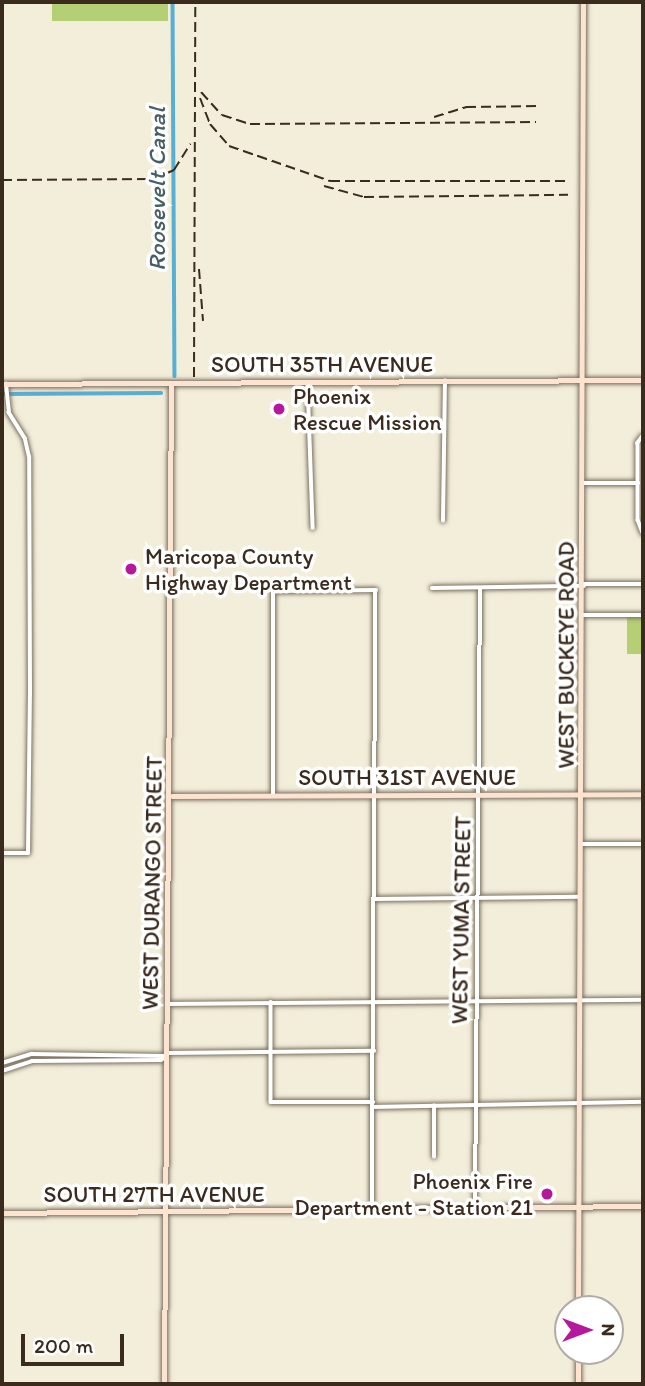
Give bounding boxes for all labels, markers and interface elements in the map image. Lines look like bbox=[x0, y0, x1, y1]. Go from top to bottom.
water label: Roosevelt Canal bbox=[143, 107, 171, 271]
street label: SOUTH 35TH AVENUE bbox=[211, 350, 433, 378]
place label: Phoenix Rescue Mission bbox=[293, 382, 442, 436]
marker: Phoenix Rescue Mission bbox=[271, 401, 287, 417]
place label: Maricopa County Highway Department bbox=[145, 542, 352, 596]
street label: WEST BUCKEYE ROAD bbox=[552, 542, 580, 768]
marker: Maricopa County Highway Department bbox=[123, 561, 139, 577]
street label: WEST DURANGO STREET bbox=[136, 756, 168, 1010]
street label: SOUTH 31ST AVENUE bbox=[299, 763, 515, 791]
street label: WEST YUMA STREET bbox=[445, 815, 477, 1025]
place label: Phoenix Fire Department - Station 21 bbox=[294, 1167, 533, 1221]
street label: SOUTH 27TH AVENUE bbox=[44, 1180, 264, 1208]
marker: Phoenix Fire Department - Station 21 bbox=[539, 1186, 555, 1202]
north arrow bbox=[554, 1295, 624, 1365]
scale bar bbox=[24, 1320, 128, 1364]
text: N bbox=[597, 1324, 620, 1336]
text: 200 m bbox=[34, 1333, 93, 1358]

